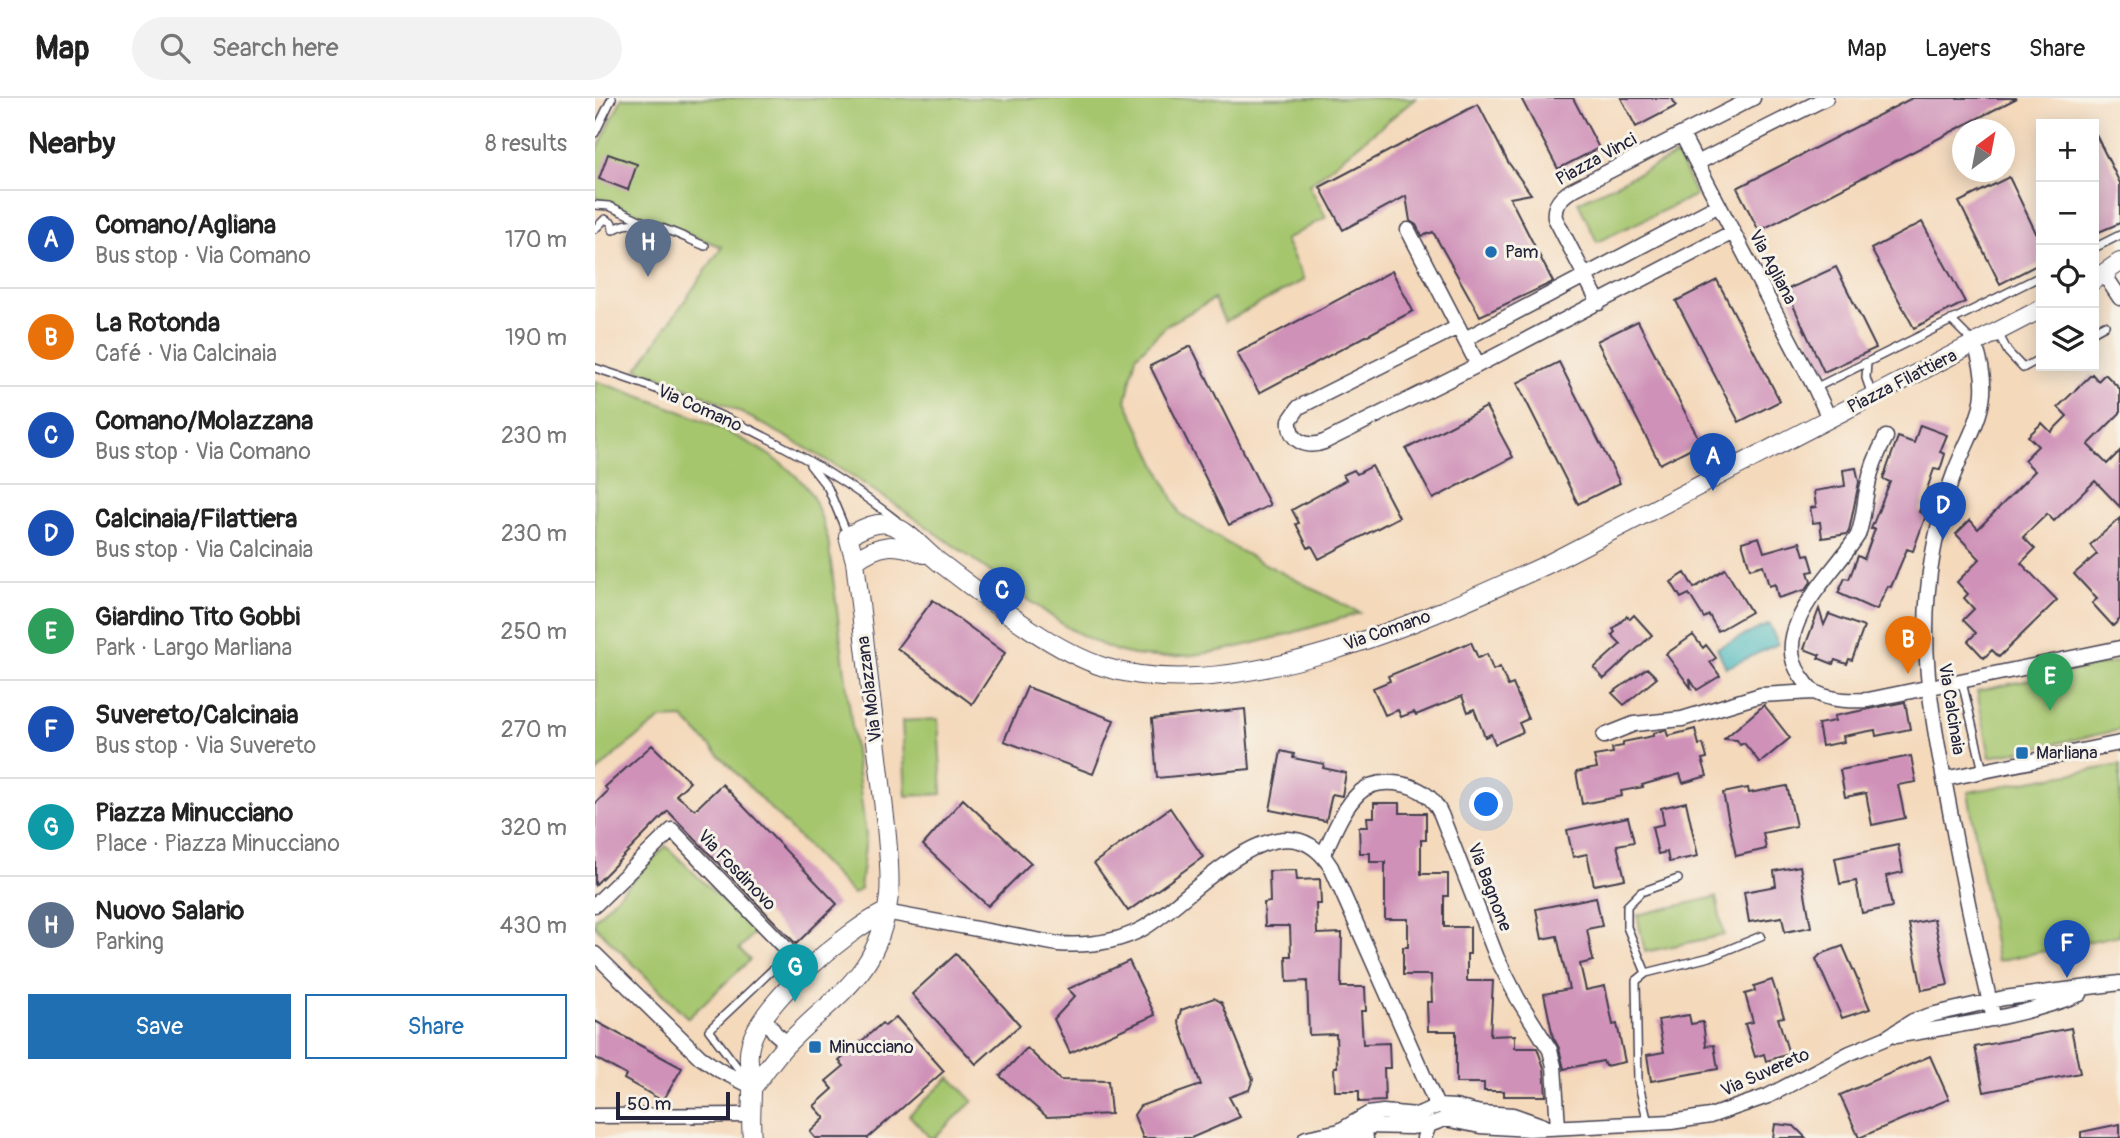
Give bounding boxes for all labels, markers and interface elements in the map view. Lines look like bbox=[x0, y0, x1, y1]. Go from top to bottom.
search box bbox=[132, 17, 622, 80]
text: Map bbox=[35, 28, 90, 69]
icon: search bbox=[156, 29, 194, 67]
text: Search here bbox=[212, 32, 339, 64]
text: Map bbox=[1847, 34, 1887, 63]
text: Layers bbox=[1925, 34, 1991, 63]
text: Share bbox=[2029, 34, 2085, 63]
north arrow bbox=[1952, 119, 2015, 182]
map controls bbox=[2036, 119, 2099, 371]
button: + bbox=[2036, 119, 2099, 182]
text: Nearby bbox=[28, 125, 115, 162]
street label: Piazza Vinci bbox=[1552, 128, 1641, 191]
text: 8 results bbox=[485, 129, 567, 158]
button: − bbox=[2036, 182, 2099, 245]
text: Comano/Agliana bbox=[95, 209, 276, 241]
pin: H bbox=[625, 219, 671, 277]
text: A bbox=[44, 225, 58, 254]
text: 170 m bbox=[505, 225, 567, 254]
street label: Via Agliana bbox=[1743, 226, 1802, 308]
text: Bus stop · Via Comano bbox=[95, 241, 311, 270]
place label: Pam bbox=[1505, 241, 1539, 264]
marker: Pam bbox=[1483, 244, 1499, 260]
button: locate bbox=[2036, 245, 2099, 308]
text: La Rotonda bbox=[95, 307, 220, 339]
button: layers bbox=[2036, 308, 2099, 371]
text: B bbox=[44, 323, 58, 352]
text: 190 m bbox=[505, 323, 567, 352]
text: Café · Via Calcinaia bbox=[95, 339, 277, 368]
street label: Piazza Filattiera bbox=[1844, 344, 1961, 419]
street label: Via Comano bbox=[654, 380, 746, 438]
text: Comano/Molazzana bbox=[95, 405, 313, 437]
text: C bbox=[44, 421, 58, 450]
text: 230 m bbox=[501, 421, 567, 450]
pin: A bbox=[1690, 433, 1736, 491]
text: Bus stop · Via Comano bbox=[95, 437, 311, 466]
pin: D bbox=[1920, 482, 1966, 540]
text: Calcinaia/Filattiera bbox=[95, 503, 297, 535]
text: D bbox=[44, 519, 58, 548]
text: 230 m bbox=[501, 519, 567, 548]
text: Bus stop · Via Calcinaia bbox=[95, 535, 313, 564]
pin: C bbox=[979, 567, 1025, 625]
text: Giardino Tito Gobbi bbox=[95, 601, 300, 633]
street label: Via Comano bbox=[1341, 605, 1434, 656]
pin: B bbox=[1885, 616, 1931, 674]
text: E bbox=[45, 617, 57, 646]
text: 250 m bbox=[501, 617, 567, 646]
text: Park · Largo Marliana bbox=[95, 633, 292, 662]
street label: Via Molazzana bbox=[852, 635, 887, 743]
pin: E bbox=[2027, 653, 2073, 711]
street label: Via Calcinaia bbox=[1933, 662, 1970, 756]
text: Suvereto/Calcinaia bbox=[95, 699, 299, 731]
text: F bbox=[44, 715, 58, 744]
text: 270 m bbox=[501, 715, 567, 744]
text: Bus stop · Via Suvereto bbox=[95, 731, 316, 760]
place label: Marliana bbox=[2036, 742, 2098, 765]
marker: Marliana bbox=[2014, 745, 2030, 761]
your location bbox=[1469, 787, 1503, 821]
text: Piazza Minucciano bbox=[95, 797, 293, 829]
text: G bbox=[43, 813, 59, 842]
text: 320 m bbox=[500, 813, 567, 842]
street label: Via Fosdinovo bbox=[692, 825, 781, 916]
text: Place · Piazza Minucciano bbox=[95, 829, 340, 858]
street label: Via Bagnone bbox=[1462, 840, 1517, 935]
text: Nuovo Salario bbox=[95, 895, 244, 927]
text: H bbox=[44, 911, 58, 940]
text: 430 m bbox=[500, 911, 567, 940]
pin: F bbox=[2044, 920, 2090, 978]
text: Parking bbox=[95, 927, 164, 956]
pin: G bbox=[772, 944, 818, 1002]
button: Save bbox=[28, 994, 291, 1059]
button: Share bbox=[305, 994, 567, 1059]
place label: Minucciano bbox=[829, 1036, 914, 1059]
marker: Minucciano bbox=[807, 1039, 823, 1055]
street label: Via Suvereto bbox=[1717, 1043, 1813, 1102]
scale bar bbox=[616, 1089, 730, 1121]
text: 50 m bbox=[627, 1092, 671, 1116]

